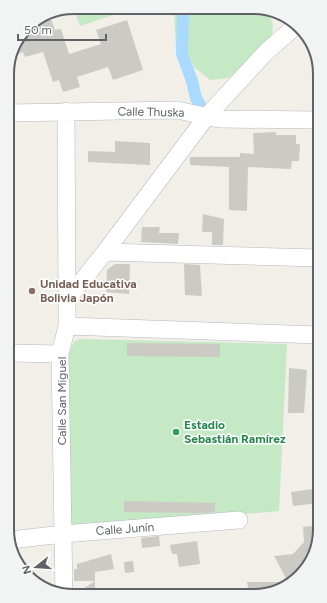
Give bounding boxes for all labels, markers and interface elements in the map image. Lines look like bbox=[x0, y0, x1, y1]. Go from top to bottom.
scale bar bbox=[18, 16, 106, 42]
text: 50 m bbox=[24, 23, 52, 37]
street label: Calle Thuska bbox=[117, 104, 185, 120]
place label: Unidad Educativa Bolivia Japón bbox=[40, 277, 137, 305]
marker: Unidad Educativa Bolivia Japón bbox=[27, 286, 37, 296]
street label: Calle San Miguel bbox=[55, 357, 69, 445]
place label: Estadio Sebastián Ramírez bbox=[184, 418, 286, 446]
marker: Estadio Sebastián Ramírez bbox=[171, 427, 181, 437]
street label: Calle Junín bbox=[95, 520, 155, 538]
north arrow bbox=[16, 547, 56, 587]
text: N bbox=[19, 564, 34, 576]

